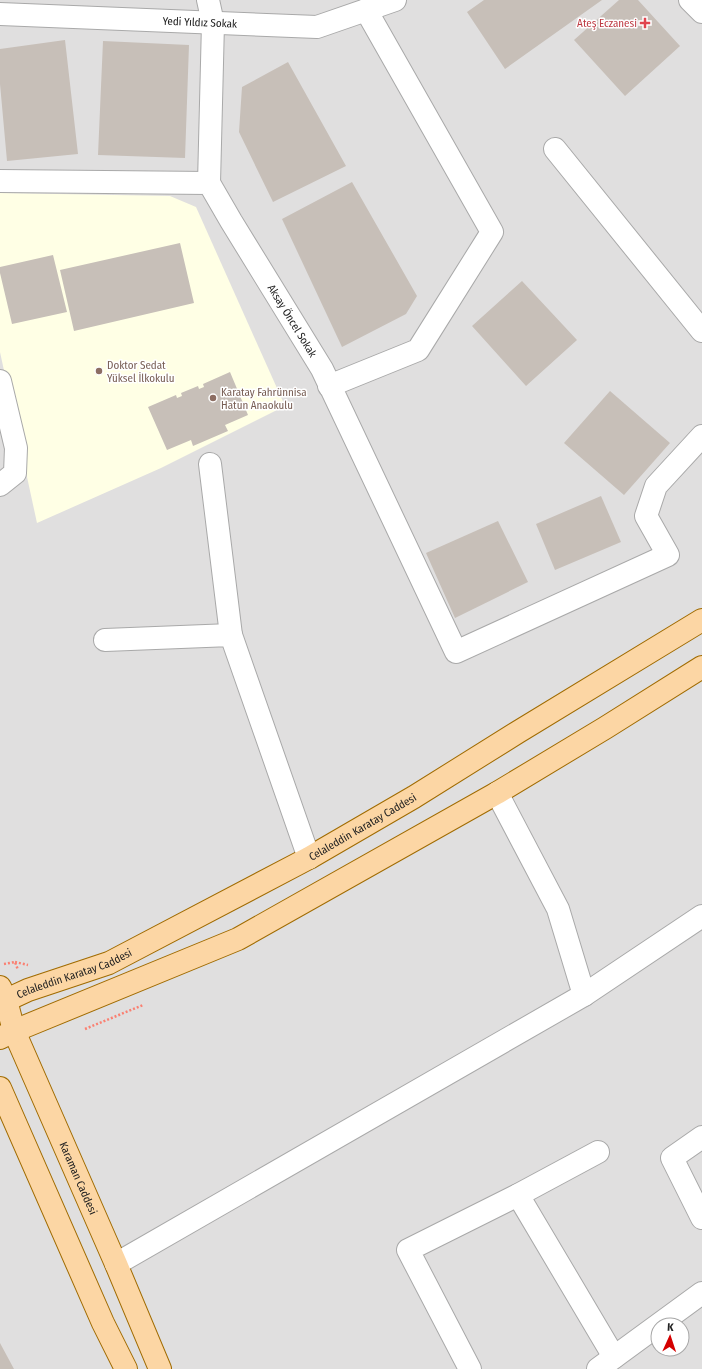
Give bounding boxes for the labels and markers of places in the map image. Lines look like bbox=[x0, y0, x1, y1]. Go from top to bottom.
place label: Ateş Eczanesi bbox=[577, 17, 637, 30]
marker: Ateş Eczanesi bbox=[640, 18, 650, 28]
place label: Doktor Sedat Yüksel İlkokulu bbox=[107, 359, 174, 385]
marker: Doktor Sedat Yüksel İlkokulu bbox=[94, 366, 104, 376]
place label: Karatay Fahrünnisa Hatun Anaokulu bbox=[221, 386, 307, 412]
marker: Karatay Fahrünnisa Hatun Anaokulu bbox=[208, 393, 218, 403]

